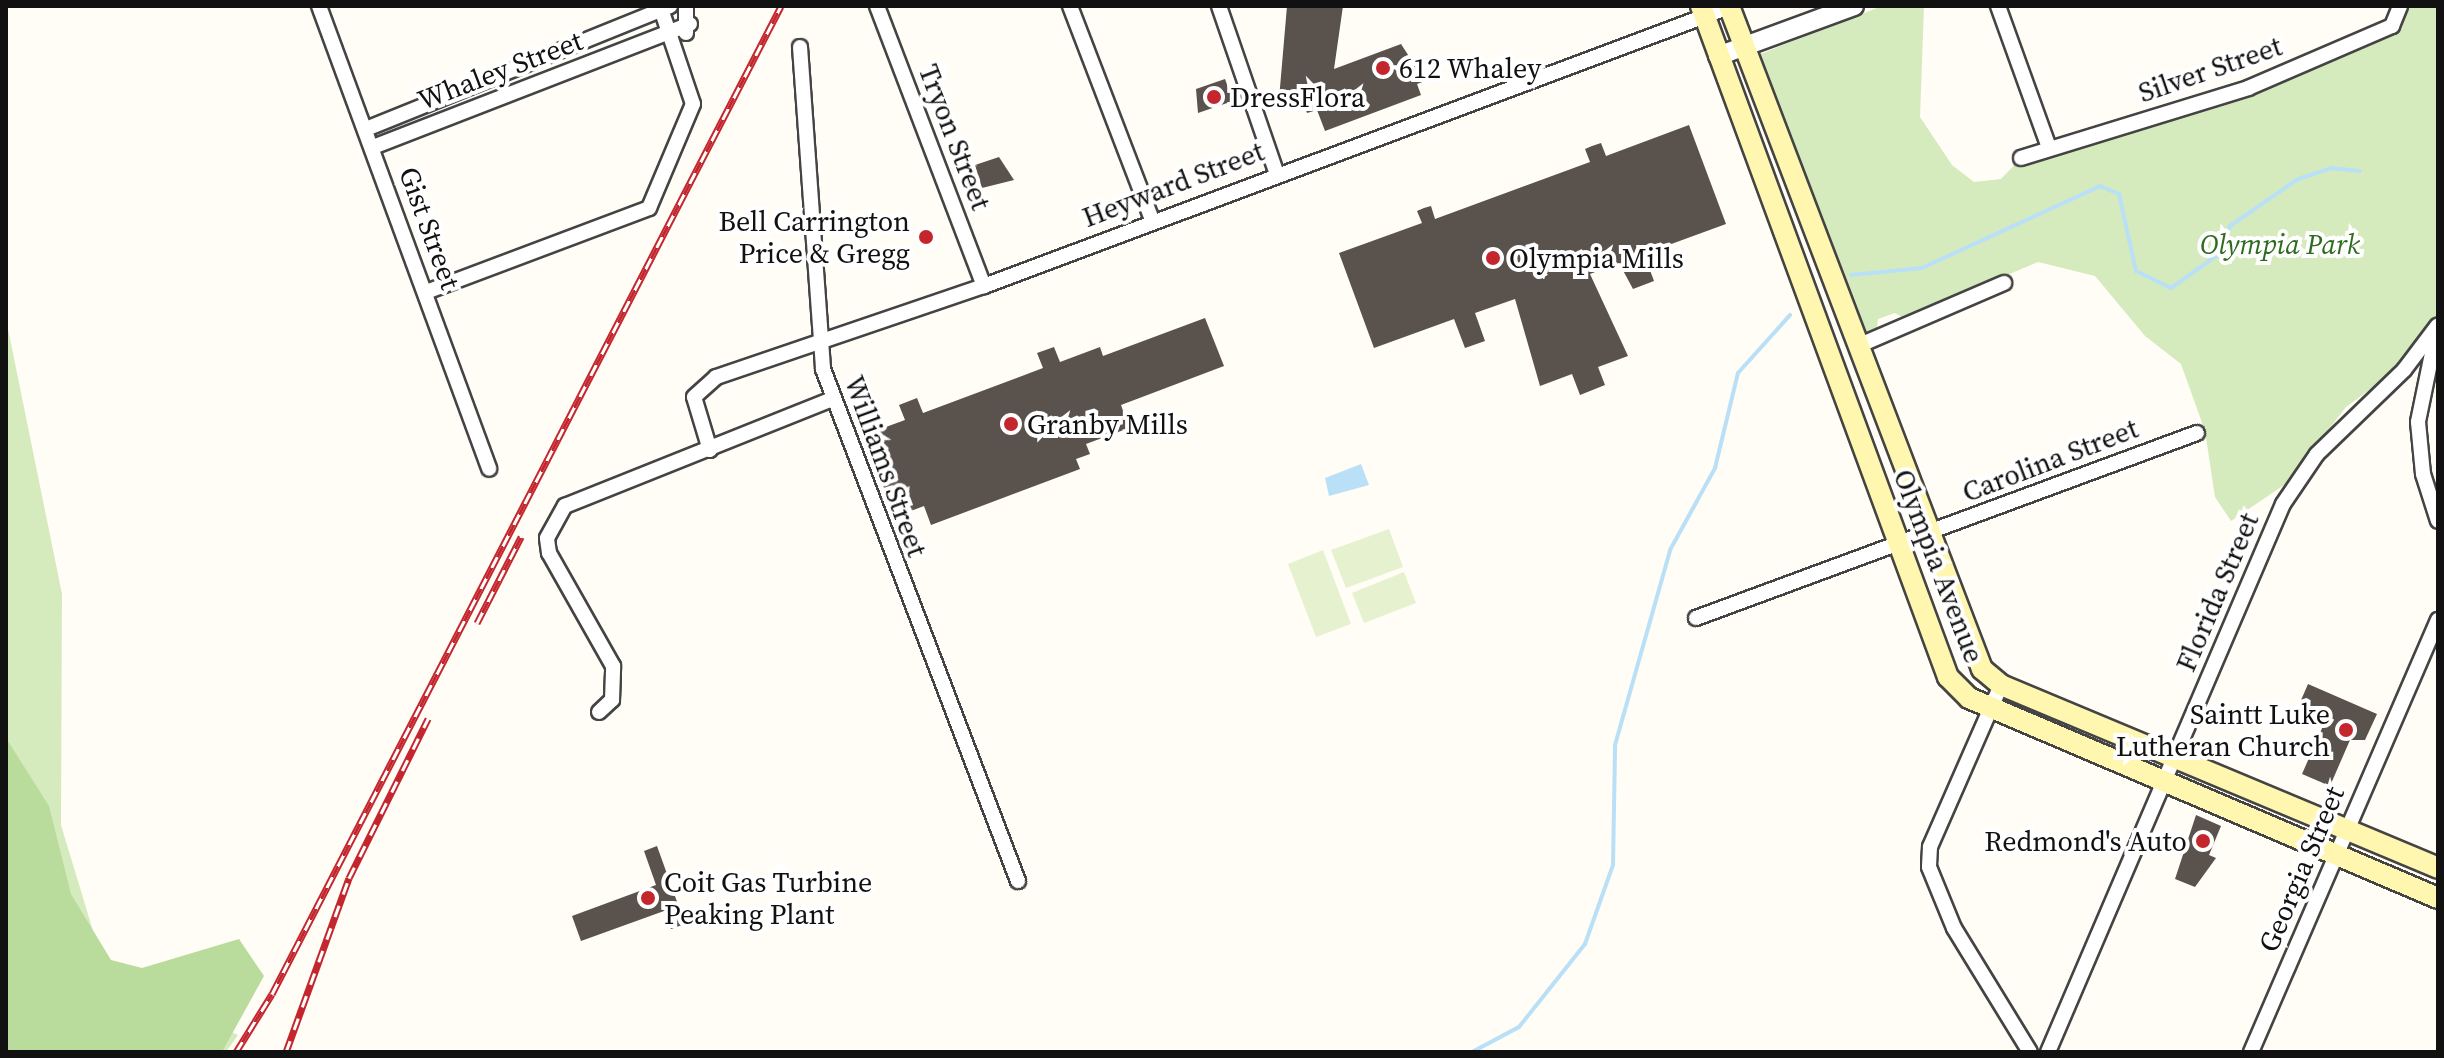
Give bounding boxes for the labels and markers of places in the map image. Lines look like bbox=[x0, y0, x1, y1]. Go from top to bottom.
place label: 612 Whaley bbox=[1399, 51, 1542, 85]
marker: 612 Whaley bbox=[1374, 59, 1392, 77]
place label: DressFlora bbox=[1230, 80, 1365, 114]
marker: DressFlora bbox=[1205, 88, 1223, 106]
place label: Bell Carrington Price & Gregg bbox=[718, 204, 910, 270]
marker: Bell Carrington Price & Gregg bbox=[917, 228, 935, 246]
place label: Olympia Mills bbox=[1509, 241, 1684, 275]
marker: Olympia Mills bbox=[1484, 249, 1502, 267]
place label: Granby Mills bbox=[1027, 407, 1188, 441]
marker: Granby Mills bbox=[1002, 415, 1020, 433]
place label: Saintt Luke Lutheran Church bbox=[2116, 697, 2330, 763]
marker: Saintt Luke Lutheran Church bbox=[2337, 721, 2355, 739]
place label: Redmond's Auto bbox=[1984, 824, 2187, 858]
marker: Redmond's Auto bbox=[2194, 832, 2212, 850]
place label: Coit Gas Turbine Peaking Plant bbox=[664, 865, 873, 931]
marker: Coit Gas Turbine Peaking Plant bbox=[639, 889, 657, 907]

